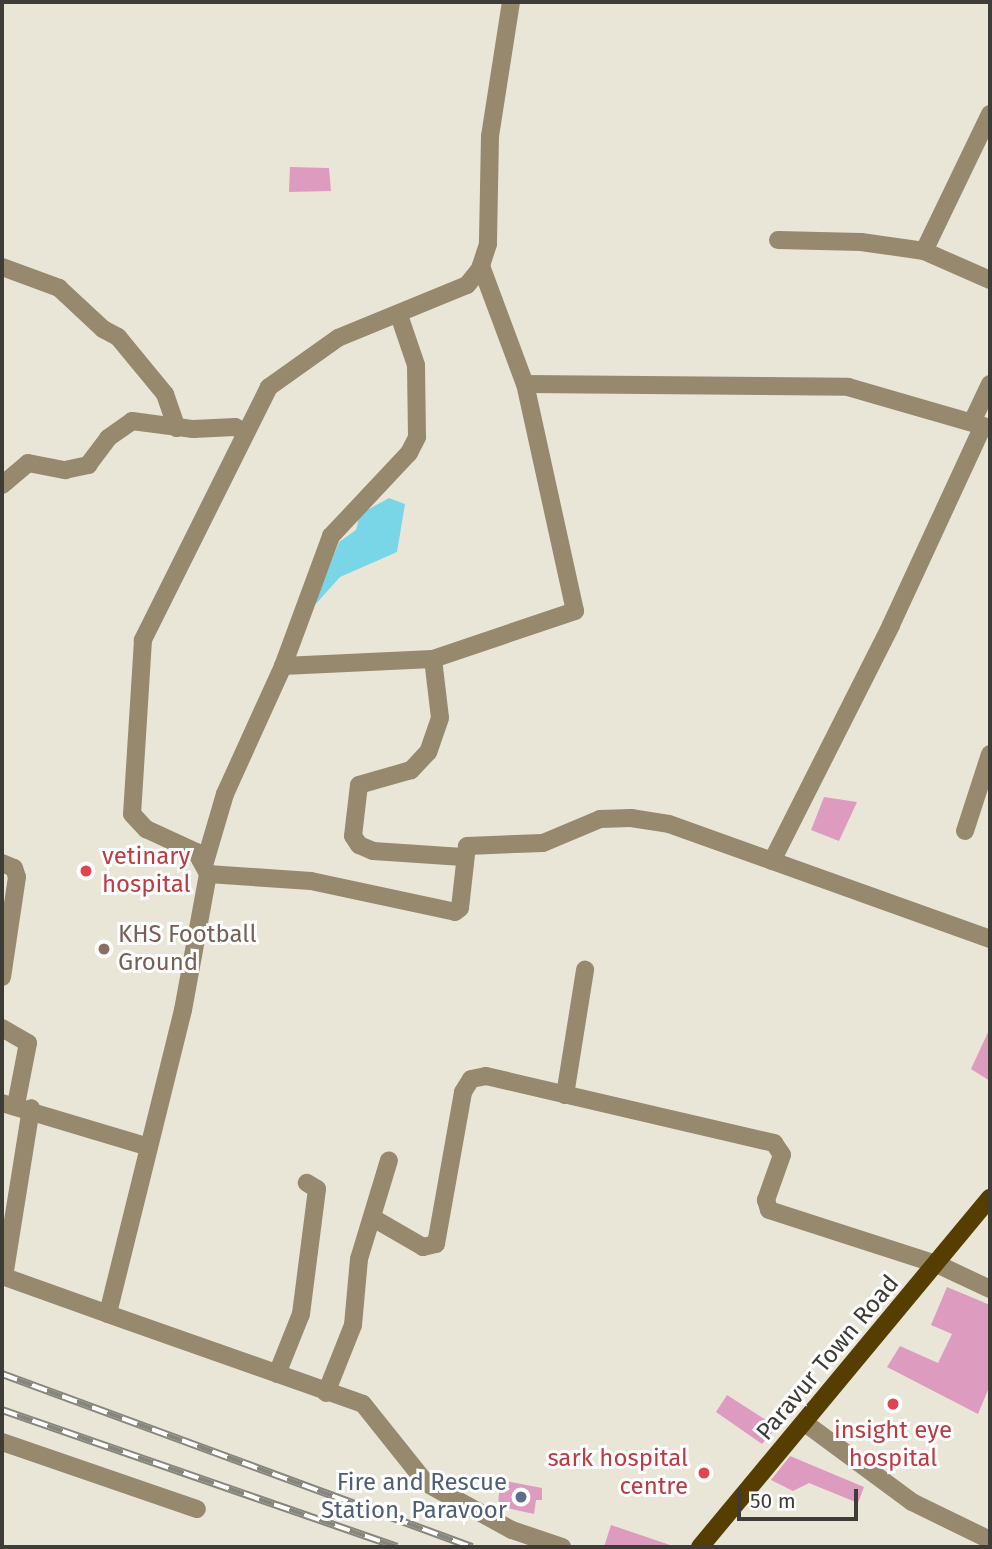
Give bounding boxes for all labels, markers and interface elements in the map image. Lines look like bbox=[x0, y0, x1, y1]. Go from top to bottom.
place label: vetinary hospital bbox=[102, 843, 191, 899]
marker: vetinary hospital bbox=[76, 861, 96, 881]
place label: KHS Football Ground bbox=[118, 921, 256, 977]
marker: KHS Football Ground bbox=[96, 941, 112, 957]
street label: Paravur Town Road bbox=[751, 1270, 905, 1446]
marker: insight eye hospital bbox=[883, 1394, 903, 1414]
place label: insight eye hospital bbox=[834, 1417, 952, 1473]
place label: sark hospital centre bbox=[547, 1445, 688, 1501]
marker: sark hospital centre bbox=[694, 1463, 714, 1483]
place label: Fire and Rescue Station, Paravoor bbox=[321, 1469, 507, 1525]
scale bar bbox=[740, 1476, 861, 1520]
text: 50 m bbox=[750, 1488, 796, 1514]
marker: Fire and Rescue Station, Paravoor bbox=[513, 1489, 529, 1505]

